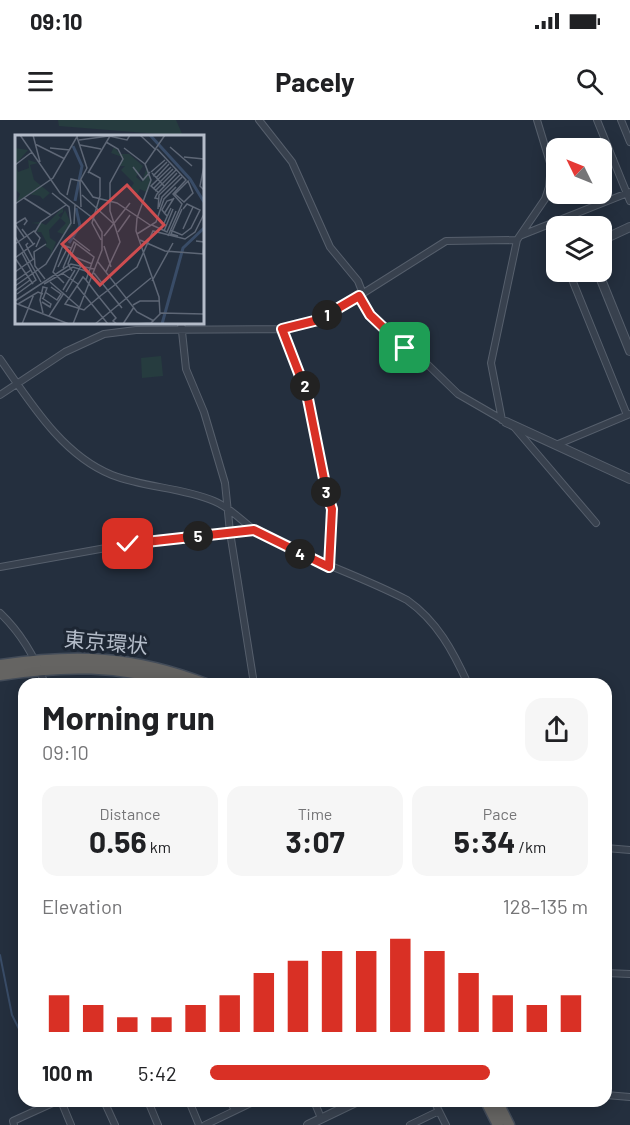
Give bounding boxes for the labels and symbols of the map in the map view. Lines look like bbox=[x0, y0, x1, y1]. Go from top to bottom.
inset map bbox=[15, 135, 204, 324]
north arrow bbox=[546, 138, 612, 204]
pin: 1 bbox=[312, 300, 342, 330]
pin bbox=[379, 322, 430, 373]
pin: 2 bbox=[290, 371, 320, 401]
pin: 3 bbox=[311, 477, 341, 507]
pin bbox=[102, 518, 153, 569]
pin: 5 bbox=[183, 521, 213, 551]
pin: 4 bbox=[285, 539, 315, 569]
street label: 東京環状 bbox=[63, 625, 149, 658]

